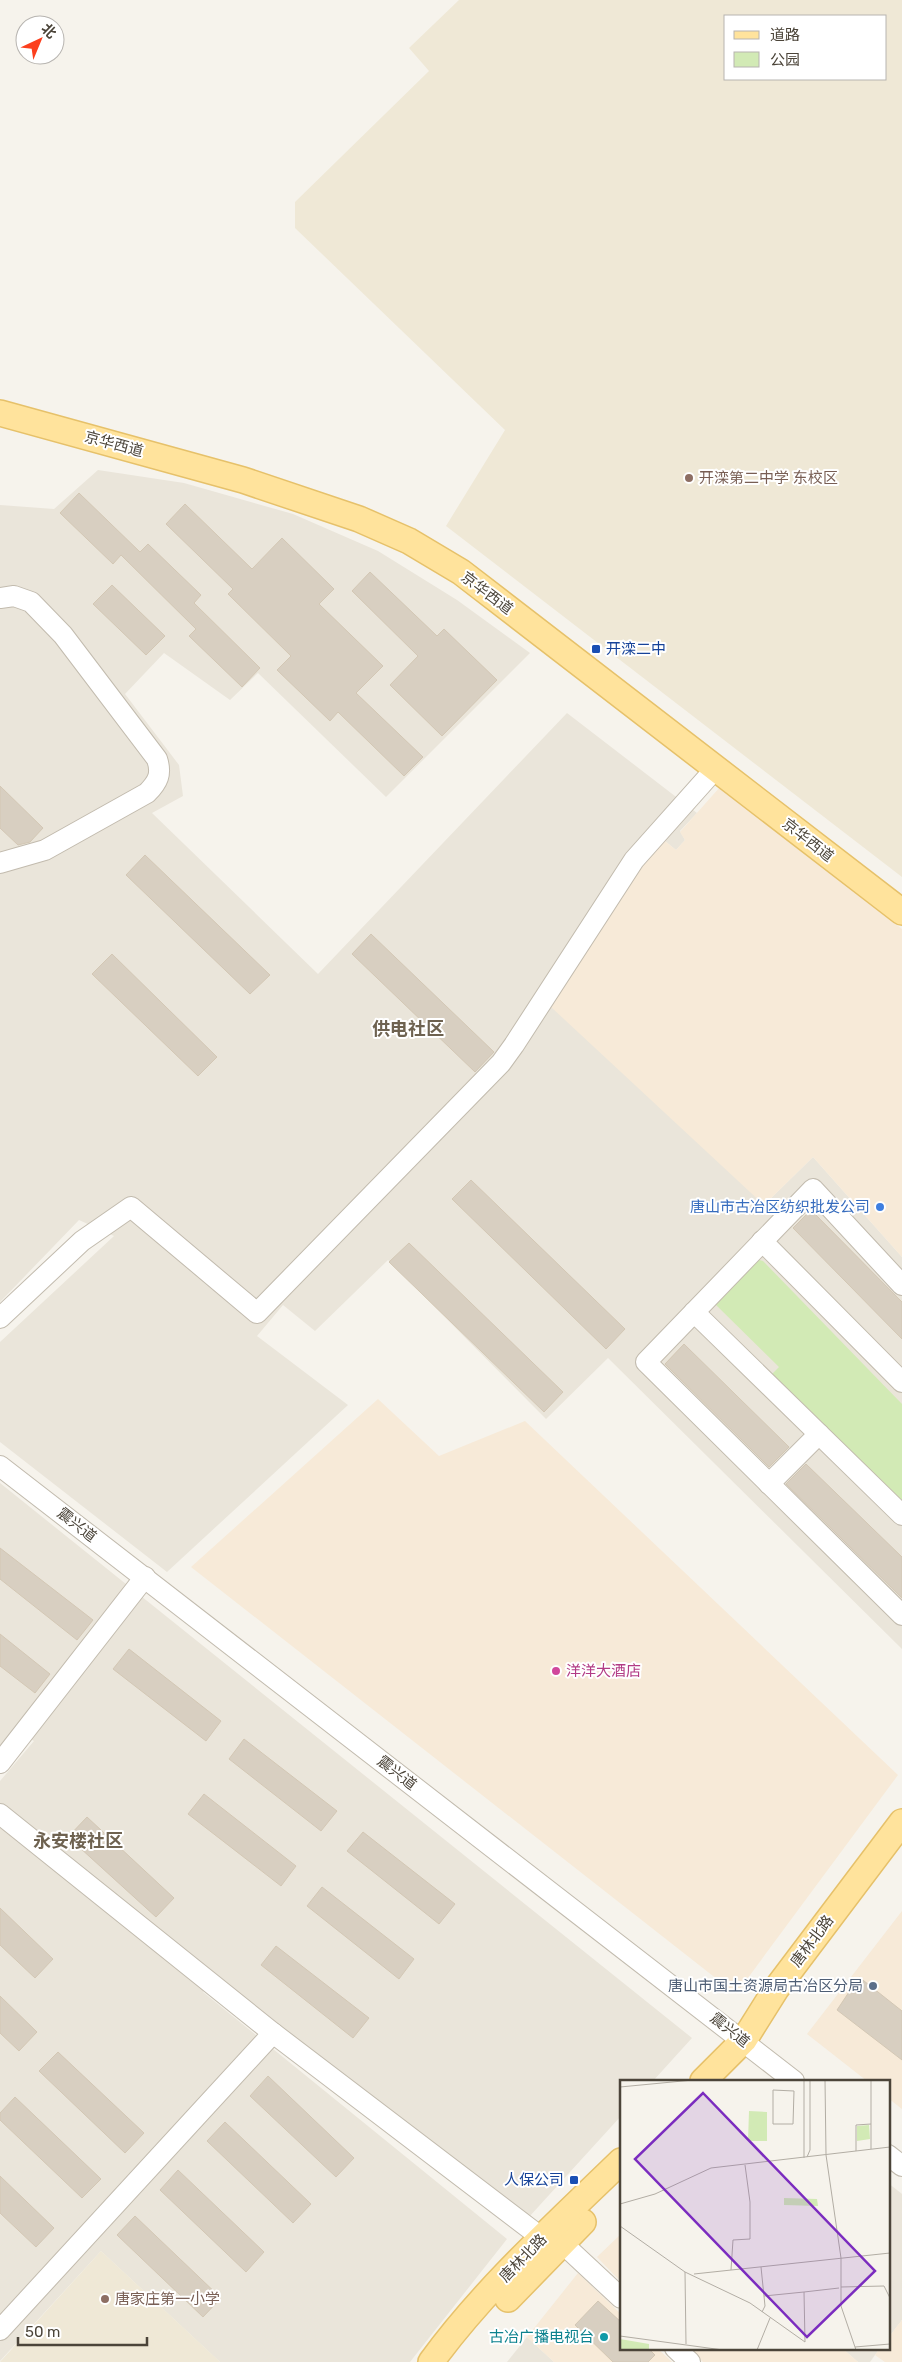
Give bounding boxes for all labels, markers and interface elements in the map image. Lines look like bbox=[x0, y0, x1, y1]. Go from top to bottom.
north arrow bbox=[15, 15, 65, 65]
legend bbox=[724, 15, 887, 80]
text: 北 bbox=[38, 20, 60, 42]
text: 道路 bbox=[770, 26, 800, 44]
text: 公园 bbox=[770, 51, 800, 69]
street label: 京华西道 bbox=[83, 428, 145, 460]
place label: 开滦第二中学 东校区 bbox=[699, 469, 838, 487]
marker: 开滦第二中学 东校区 bbox=[683, 472, 695, 484]
street label: 京华西道 bbox=[458, 568, 516, 618]
place label: 开滦二中 bbox=[606, 640, 666, 658]
marker: 开滦二中 bbox=[590, 643, 602, 655]
street label: 京华西道 bbox=[779, 814, 837, 866]
district label: 供电社区 bbox=[372, 1018, 444, 1040]
place label: 唐山市古冶区纺织批发公司 bbox=[690, 1198, 870, 1216]
marker: 唐山市古冶区纺织批发公司 bbox=[874, 1201, 886, 1213]
street label: 震兴道 bbox=[54, 1504, 100, 1546]
place label: 洋洋大酒店 bbox=[566, 1662, 641, 1680]
marker: 洋洋大酒店 bbox=[550, 1665, 562, 1677]
street label: 震兴道 bbox=[374, 1752, 420, 1794]
district label: 永安楼社区 bbox=[33, 1830, 123, 1852]
street label: 唐林北路 bbox=[787, 1912, 837, 1970]
place label: 唐山市国土资源局古冶区分局 bbox=[668, 1977, 863, 1995]
marker: 唐山市国土资源局古冶区分局 bbox=[867, 1980, 879, 1992]
street label: 震兴道 bbox=[707, 2009, 753, 2051]
inset map bbox=[620, 2080, 890, 2350]
place label: 人保公司 bbox=[504, 2171, 564, 2189]
marker: 人保公司 bbox=[568, 2174, 580, 2186]
street label: 唐林北路 bbox=[496, 2230, 550, 2286]
place label: 唐家庄第一小学 bbox=[115, 2290, 220, 2308]
marker: 唐家庄第一小学 bbox=[99, 2293, 111, 2305]
scale bar bbox=[18, 2314, 146, 2346]
text: 50 m bbox=[25, 2323, 60, 2341]
place label: 古冶广播电视台 bbox=[489, 2328, 594, 2346]
marker: 古冶广播电视台 bbox=[598, 2331, 610, 2343]

